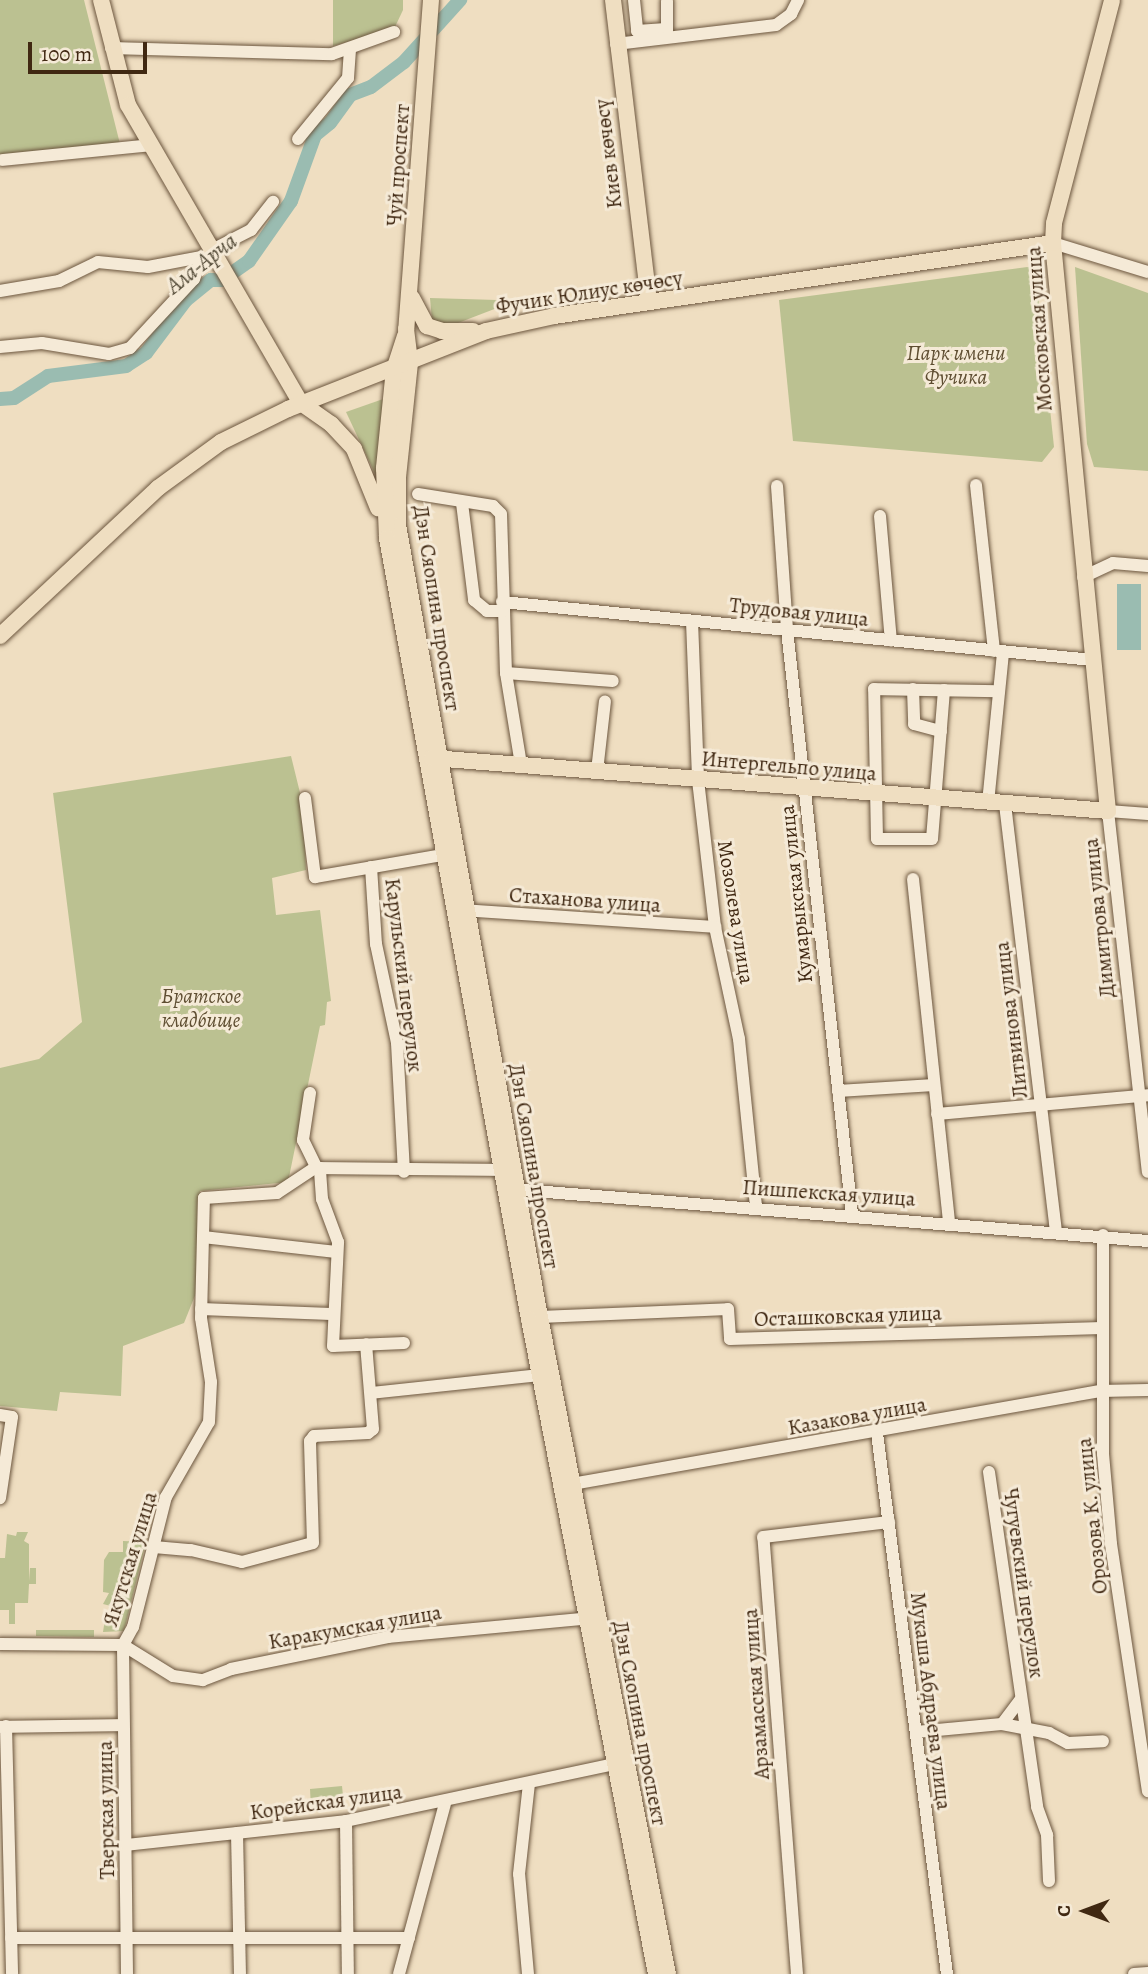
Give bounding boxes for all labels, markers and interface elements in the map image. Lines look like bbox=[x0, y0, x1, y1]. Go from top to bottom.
scale bar bbox=[32, 28, 150, 72]
text: 100 m bbox=[41, 40, 92, 68]
street label: Киев көчөсү bbox=[589, 98, 627, 210]
street label: Чуй проспект bbox=[381, 103, 415, 227]
water label: Ала-Арча bbox=[161, 228, 243, 300]
street label: Московская улица bbox=[1021, 246, 1057, 412]
street label: Фучик Юлиус көчөсү bbox=[494, 265, 684, 319]
park label: Парк имени Фучика bbox=[907, 340, 1005, 390]
street label: Дэн Сяопина проспект bbox=[408, 503, 466, 713]
street label: Трудовая улица bbox=[728, 592, 870, 632]
street label: Интергельпо улица bbox=[700, 746, 878, 786]
street label: Кумарыкская улица bbox=[774, 804, 818, 984]
street label: Димитрова улица bbox=[1078, 837, 1120, 999]
street label: Мозолева улица bbox=[712, 838, 760, 986]
street label: Карульский переулок bbox=[380, 877, 428, 1073]
street label: Стаханова улица bbox=[508, 882, 662, 918]
street label: Литвинова улица bbox=[989, 940, 1033, 1100]
park label: Братское кладбище bbox=[161, 983, 241, 1033]
street label: Дэн Сяопина проспект bbox=[504, 1061, 564, 1271]
street label: Пишпекская улица bbox=[742, 1174, 916, 1212]
street label: Осташковская улица bbox=[754, 1300, 942, 1332]
street label: Казакова улица bbox=[786, 1391, 928, 1441]
street label: Орозова К. улица bbox=[1071, 1437, 1113, 1595]
street label: Чугуевский переулок bbox=[998, 1487, 1050, 1679]
street label: Якутская улица bbox=[98, 1489, 162, 1629]
street label: Мукаша Абдраева улица bbox=[905, 1591, 957, 1811]
street label: Каракумская улица bbox=[267, 1599, 443, 1655]
street label: Арзамасская улица bbox=[737, 1608, 775, 1780]
street label: Дэн Сяопина проспект bbox=[608, 1618, 672, 1828]
street label: Тверская улица bbox=[92, 1740, 120, 1880]
street label: Корейская улица bbox=[248, 1779, 404, 1825]
north arrow bbox=[1050, 1876, 1120, 1946]
text: С bbox=[1051, 1905, 1077, 1917]

